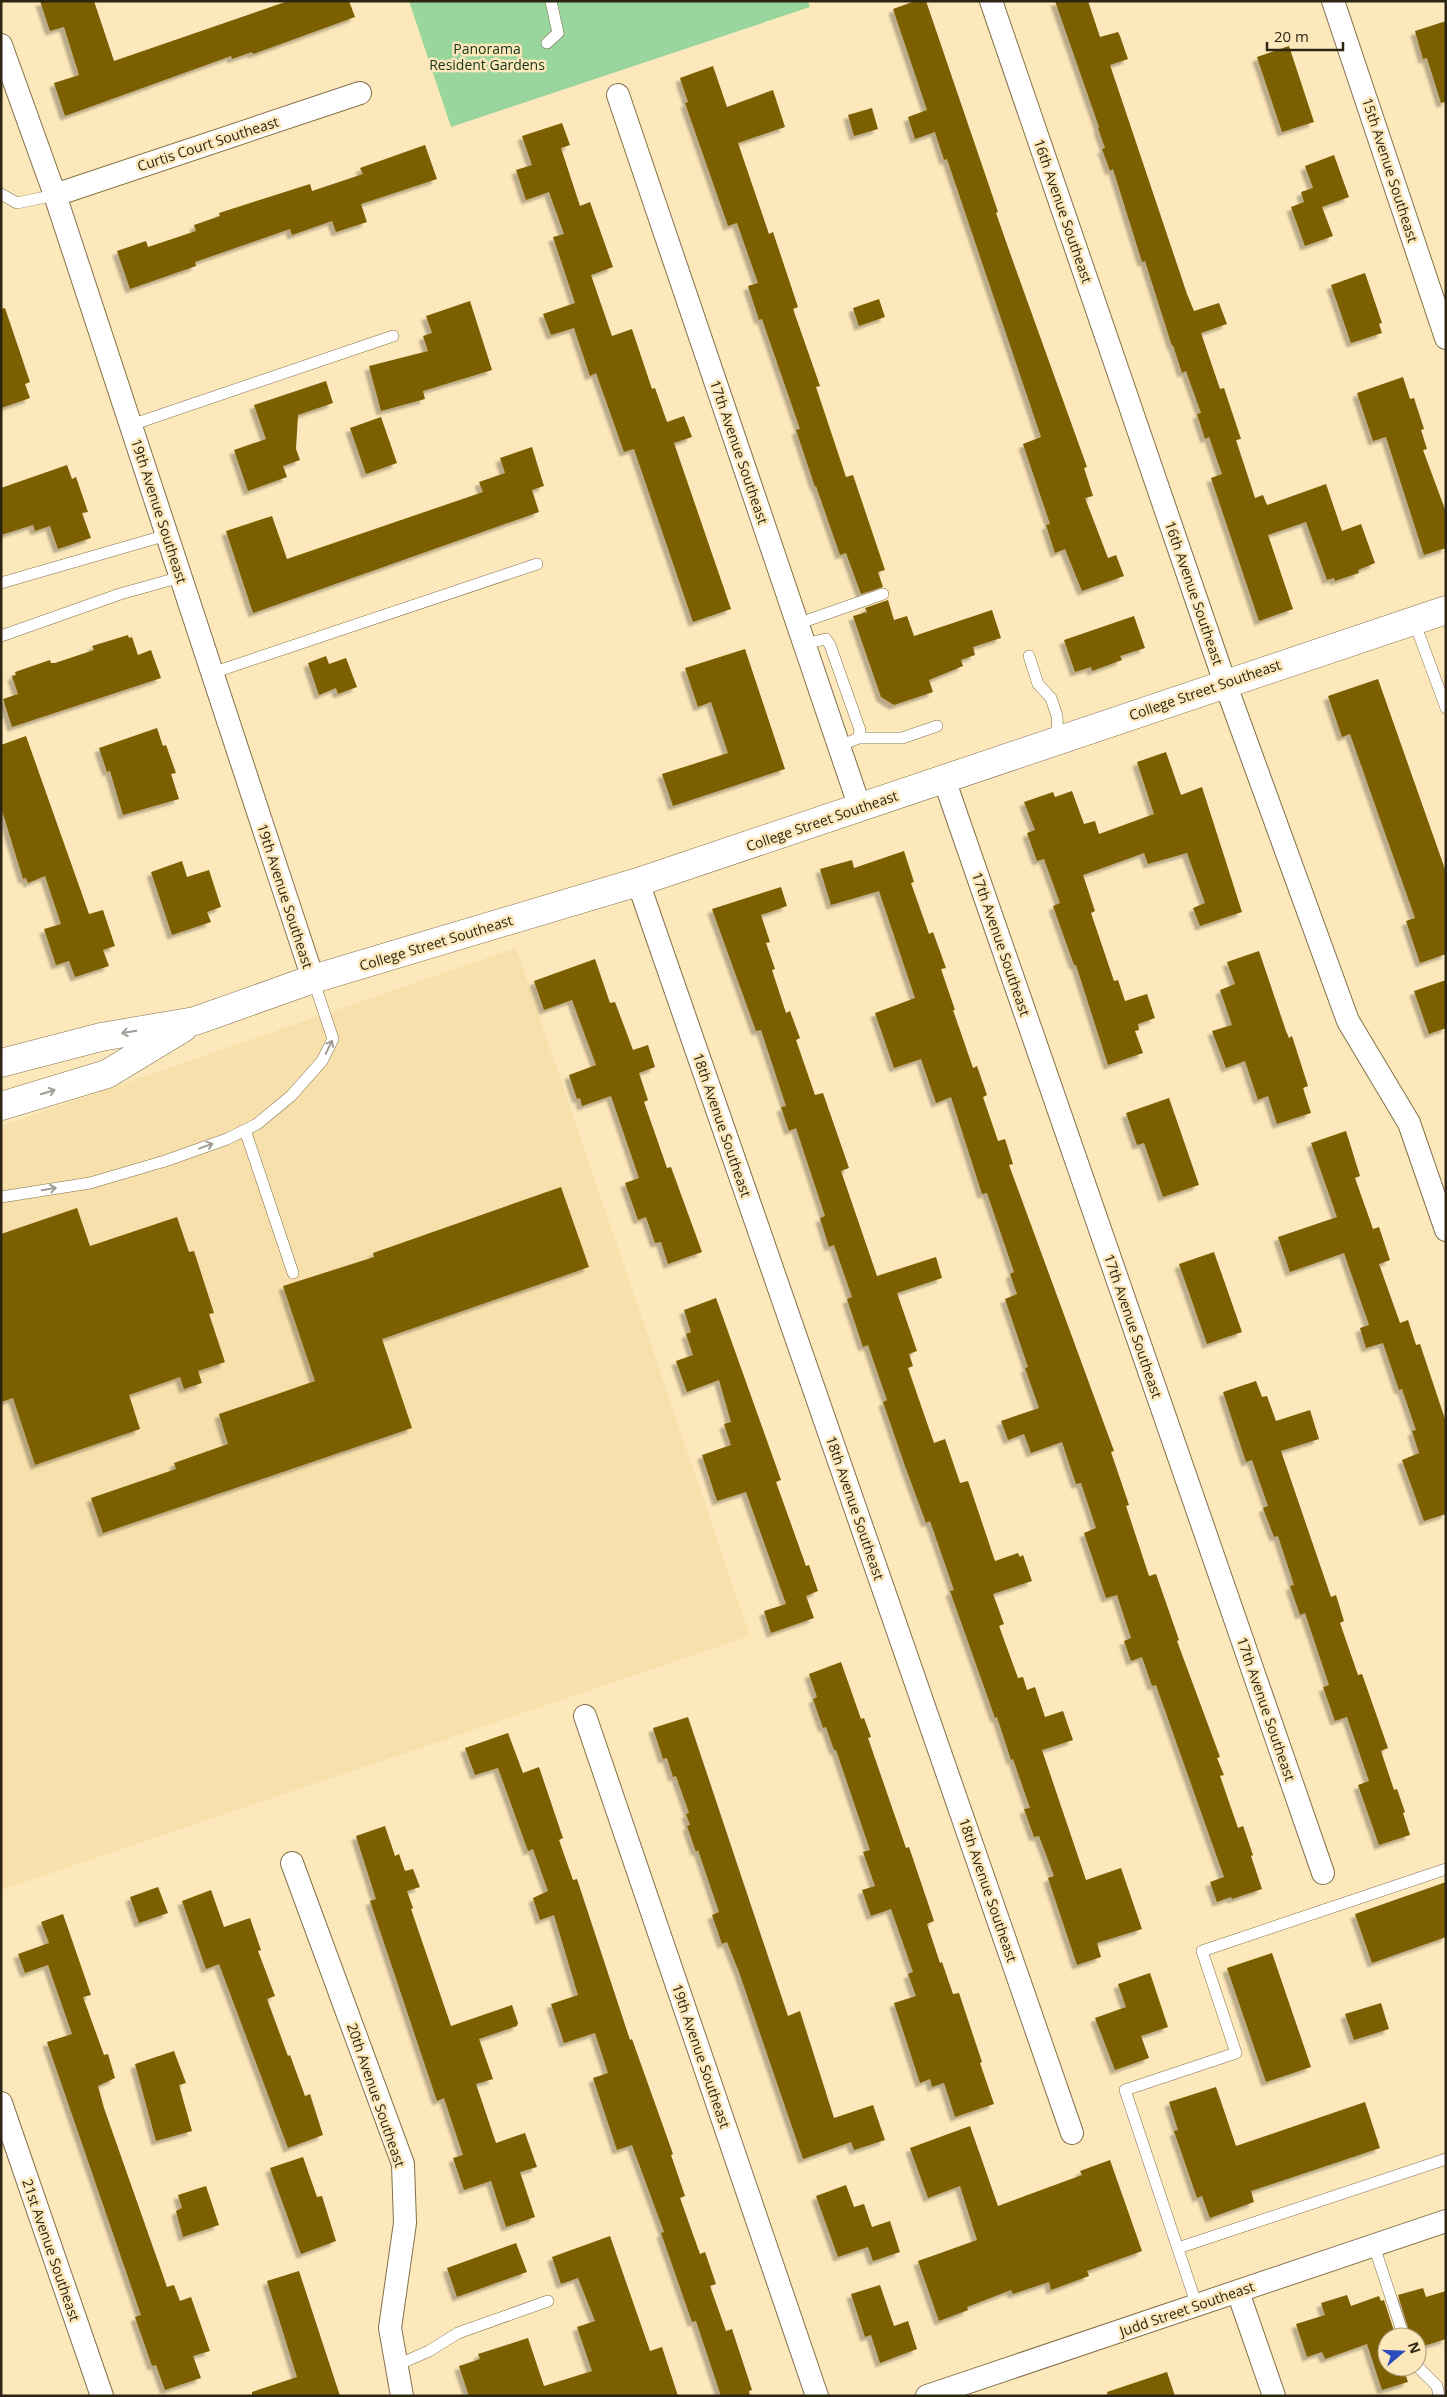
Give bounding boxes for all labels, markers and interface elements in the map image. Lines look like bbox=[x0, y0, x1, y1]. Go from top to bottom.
scale bar bbox=[1267, 20, 1343, 52]
text: 20 m bbox=[1274, 26, 1309, 46]
park label: Panorama Resident Gardens bbox=[429, 39, 545, 74]
street label: 15th Avenue Southeast bbox=[1358, 95, 1423, 245]
street label: Curtis Court Southeast bbox=[135, 112, 281, 175]
street label: 16th Avenue Southeast bbox=[1030, 136, 1097, 285]
street label: 17th Avenue Southeast bbox=[706, 377, 773, 526]
street label: 19th Avenue Southeast bbox=[127, 436, 192, 586]
street label: 16th Avenue Southeast bbox=[1161, 518, 1228, 667]
street label: College Street Southeast bbox=[1126, 655, 1283, 724]
street label: College Street Southeast bbox=[743, 786, 900, 855]
street label: 19th Avenue Southeast bbox=[253, 821, 318, 971]
street label: 17th Avenue Southeast bbox=[968, 869, 1035, 1018]
street label: College Street Southeast bbox=[357, 910, 515, 975]
one-way arrow bbox=[122, 1028, 138, 1038]
one-way arrow bbox=[325, 1040, 334, 1055]
street label: 18th Avenue Southeast bbox=[689, 1050, 756, 1199]
one-way arrow bbox=[40, 1087, 56, 1097]
one-way arrow bbox=[197, 1141, 213, 1150]
one-way arrow bbox=[41, 1184, 57, 1194]
street label: 17th Avenue Southeast bbox=[1100, 1251, 1167, 1400]
street label: 18th Avenue Southeast bbox=[822, 1433, 889, 1582]
street label: 17th Avenue Southeast bbox=[1233, 1634, 1300, 1783]
street label: 18th Avenue Southeast bbox=[955, 1815, 1022, 1964]
street label: 19th Avenue Southeast bbox=[668, 1981, 735, 2130]
street label: 20th Avenue Southeast bbox=[343, 2020, 410, 2169]
street label: 21st Avenue Southeast bbox=[18, 2176, 85, 2323]
street label: Judd Street Southeast bbox=[1115, 2277, 1257, 2341]
north arrow bbox=[1377, 2327, 1427, 2377]
text: N bbox=[1404, 2339, 1426, 2356]

